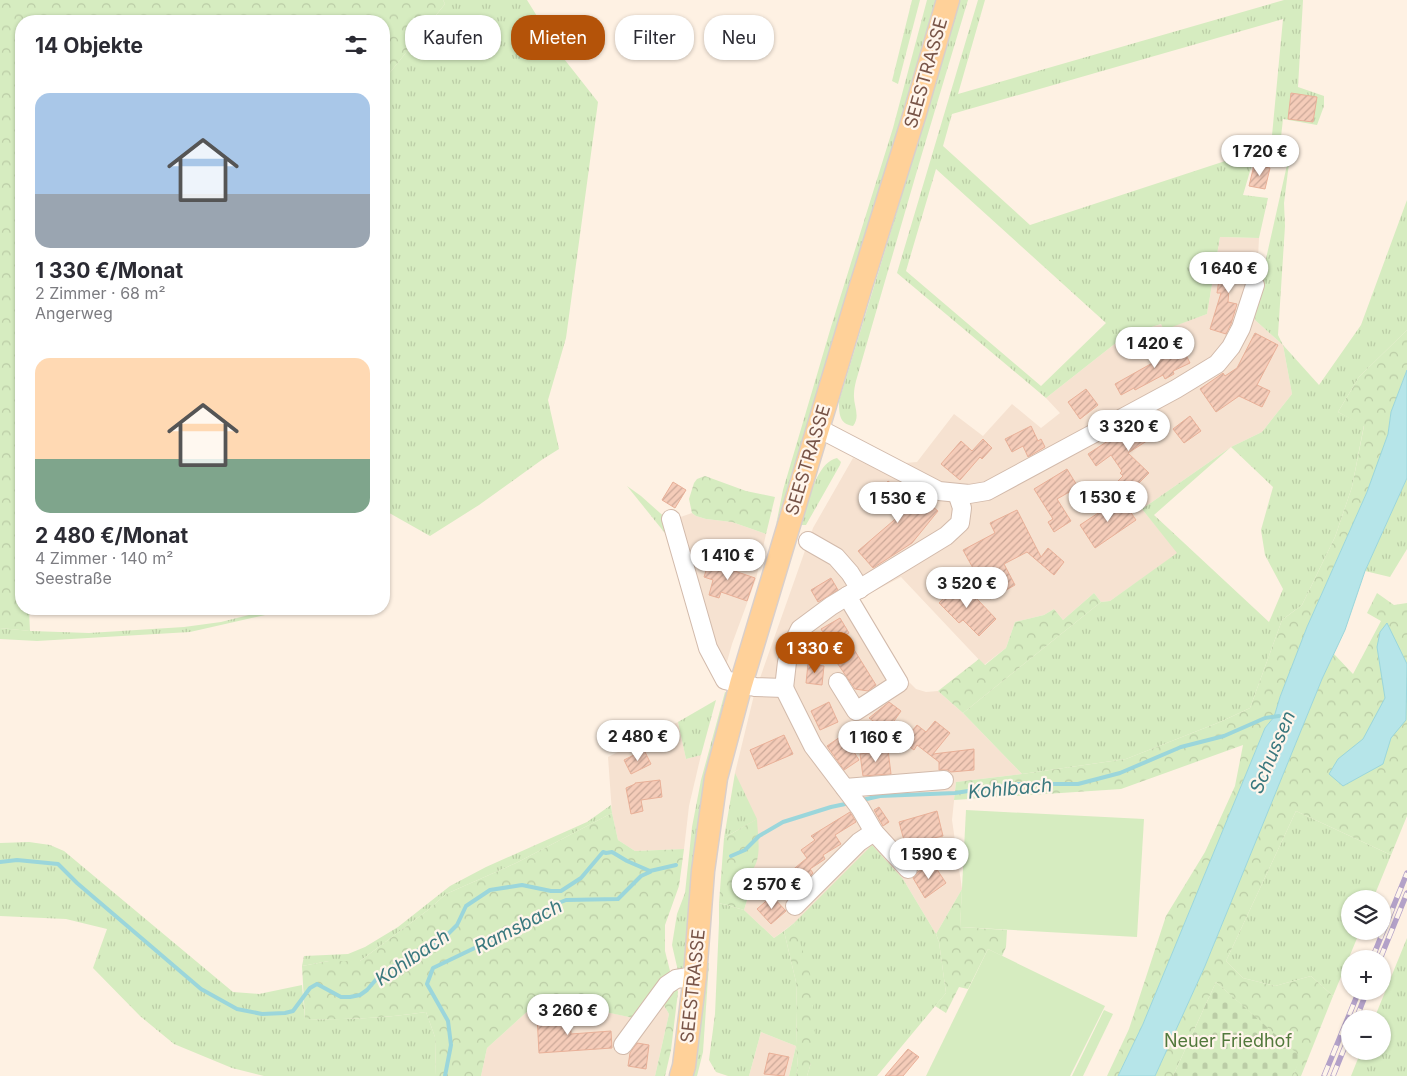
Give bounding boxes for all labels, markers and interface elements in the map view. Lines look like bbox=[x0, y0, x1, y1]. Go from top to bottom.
chip: Kaufen bbox=[405, 15, 501, 60]
chip: Mieten bbox=[511, 15, 605, 60]
chip: Filter bbox=[615, 15, 694, 60]
chip: Neu bbox=[704, 15, 774, 60]
street label: SEESTRASSE bbox=[900, 15, 951, 131]
icon: filters bbox=[342, 31, 370, 59]
text: 14 Objekte bbox=[35, 33, 143, 58]
icon: home bbox=[158, 125, 248, 215]
pin: 1 720 € bbox=[1214, 134, 1306, 177]
text: 1 720 € bbox=[1232, 141, 1288, 161]
pin: 1 640 € bbox=[1183, 252, 1275, 294]
text: 1 330 €/Monat bbox=[35, 258, 183, 283]
text: 1 640 € bbox=[1200, 258, 1258, 278]
text: 2 Zimmer · 68 m² bbox=[35, 283, 166, 303]
text: Angerweg bbox=[35, 303, 113, 323]
pin: 1 420 € bbox=[1109, 326, 1201, 369]
text: 1 420 € bbox=[1126, 333, 1184, 353]
icon: home bbox=[158, 390, 248, 480]
street label: SEESTRASSE bbox=[781, 402, 834, 518]
pin: 3 320 € bbox=[1083, 410, 1175, 452]
text: 3 320 € bbox=[1099, 416, 1159, 436]
pin: 1 530 € bbox=[1062, 480, 1154, 523]
pin: 1 530 € bbox=[852, 482, 944, 524]
text: 1 530 € bbox=[1080, 487, 1136, 507]
text: 1 530 € bbox=[870, 488, 926, 508]
text: 2 480 €/Monat bbox=[35, 523, 188, 548]
pin: 1 410 € bbox=[682, 538, 774, 581]
text: 1 410 € bbox=[701, 545, 755, 565]
text: 4 Zimmer · 140 m² bbox=[35, 548, 173, 568]
pin: 3 520 € bbox=[921, 566, 1013, 609]
text: Seestraße bbox=[35, 568, 112, 588]
text: 3 520 € bbox=[937, 573, 997, 593]
pin: 1 330 € bbox=[769, 632, 861, 674]
text: 1 330 € bbox=[787, 638, 843, 658]
water label: Schussen bbox=[1245, 707, 1300, 797]
pin: 2 480 € bbox=[592, 720, 684, 762]
pin: 1 160 € bbox=[830, 720, 922, 763]
text: 2 480 € bbox=[608, 726, 668, 746]
text: 1 160 € bbox=[849, 727, 903, 747]
water label: Kohlbach bbox=[967, 773, 1053, 804]
pin: 1 590 € bbox=[883, 838, 975, 880]
text: 1 590 € bbox=[901, 844, 957, 864]
pin: 2 570 € bbox=[726, 868, 818, 910]
text: 2 570 € bbox=[743, 874, 801, 894]
map controls bbox=[1341, 890, 1391, 1060]
button: layers bbox=[1341, 890, 1391, 940]
water label: Ramsbach bbox=[470, 894, 566, 958]
water label: Kohlbach bbox=[371, 924, 454, 991]
street label: SEESTRASSE bbox=[676, 928, 709, 1044]
button: + bbox=[1341, 950, 1391, 1000]
pin: 3 260 € bbox=[522, 994, 614, 1036]
text: 3 260 € bbox=[538, 1000, 598, 1020]
button: − bbox=[1341, 1010, 1391, 1060]
park label: Neuer Friedhof bbox=[1164, 1030, 1292, 1051]

